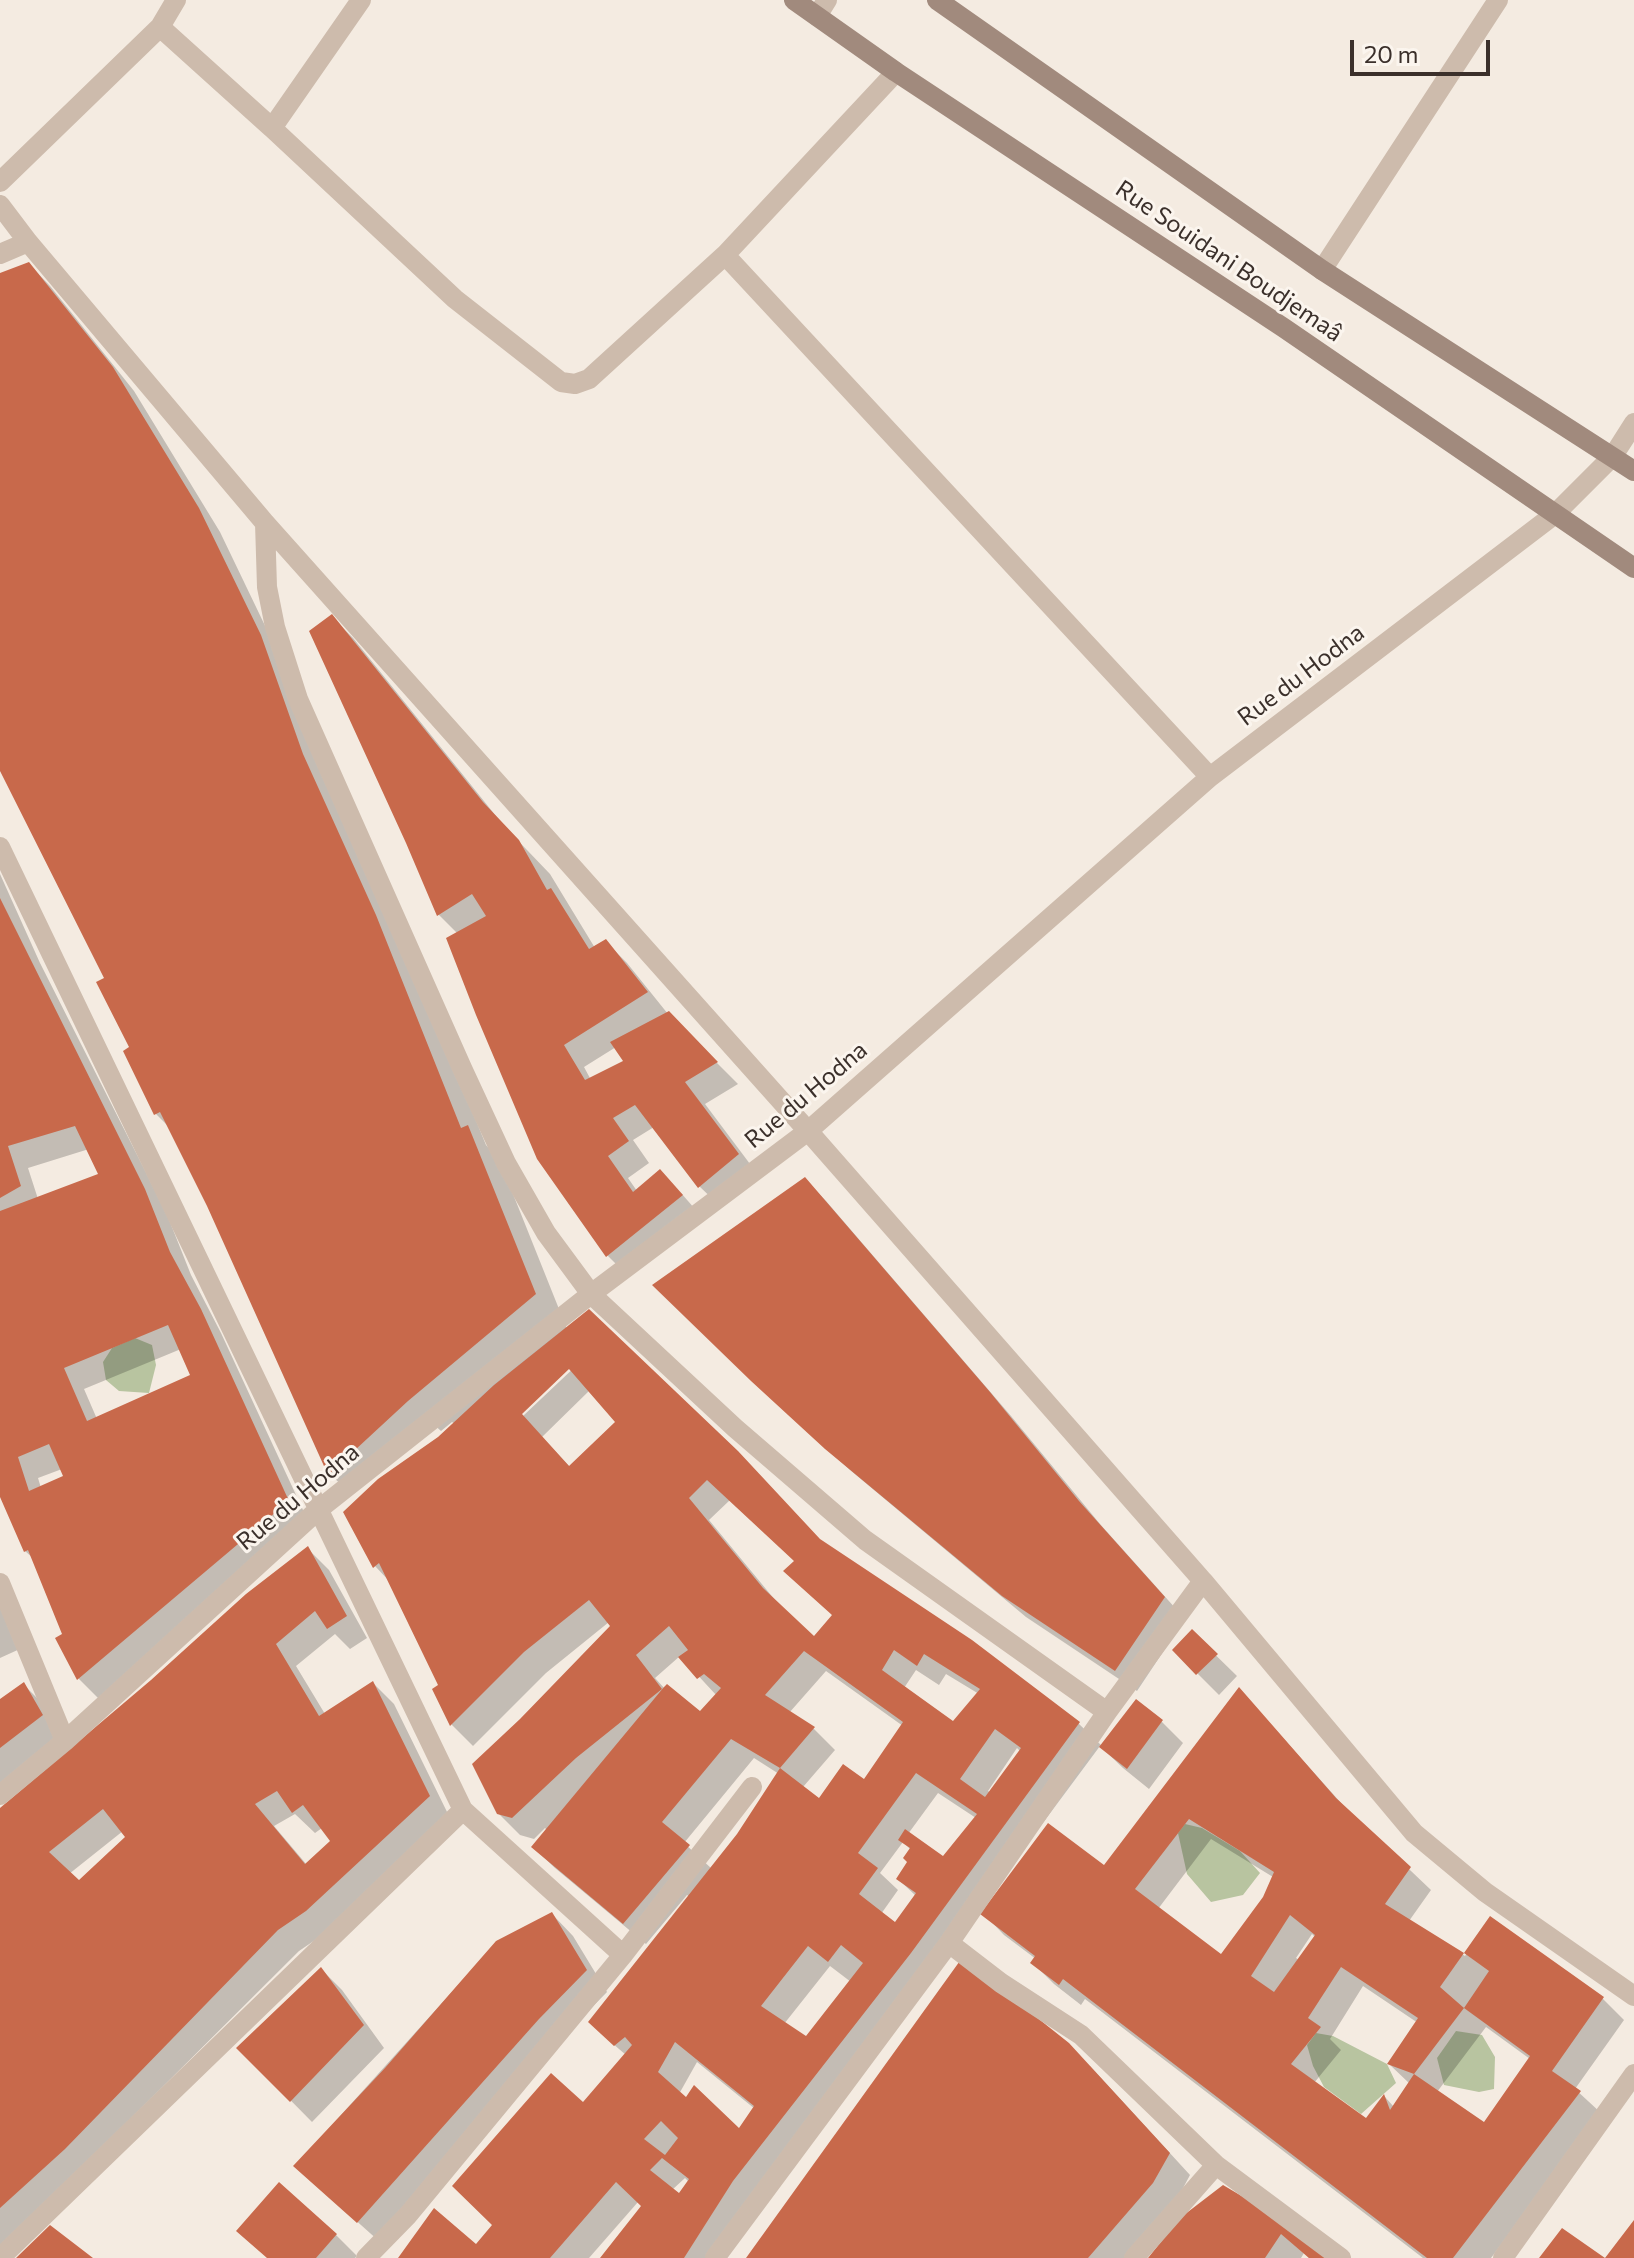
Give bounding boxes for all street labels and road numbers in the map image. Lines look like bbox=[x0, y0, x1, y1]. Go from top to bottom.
street label: Rue Souidani Boudjemaâ bbox=[1110, 174, 1348, 348]
street label: Rue du Hodna bbox=[1232, 618, 1370, 732]
street label: Rue du Hodna bbox=[739, 1035, 873, 1155]
street label: Rue du Hodna bbox=[231, 1437, 365, 1557]

